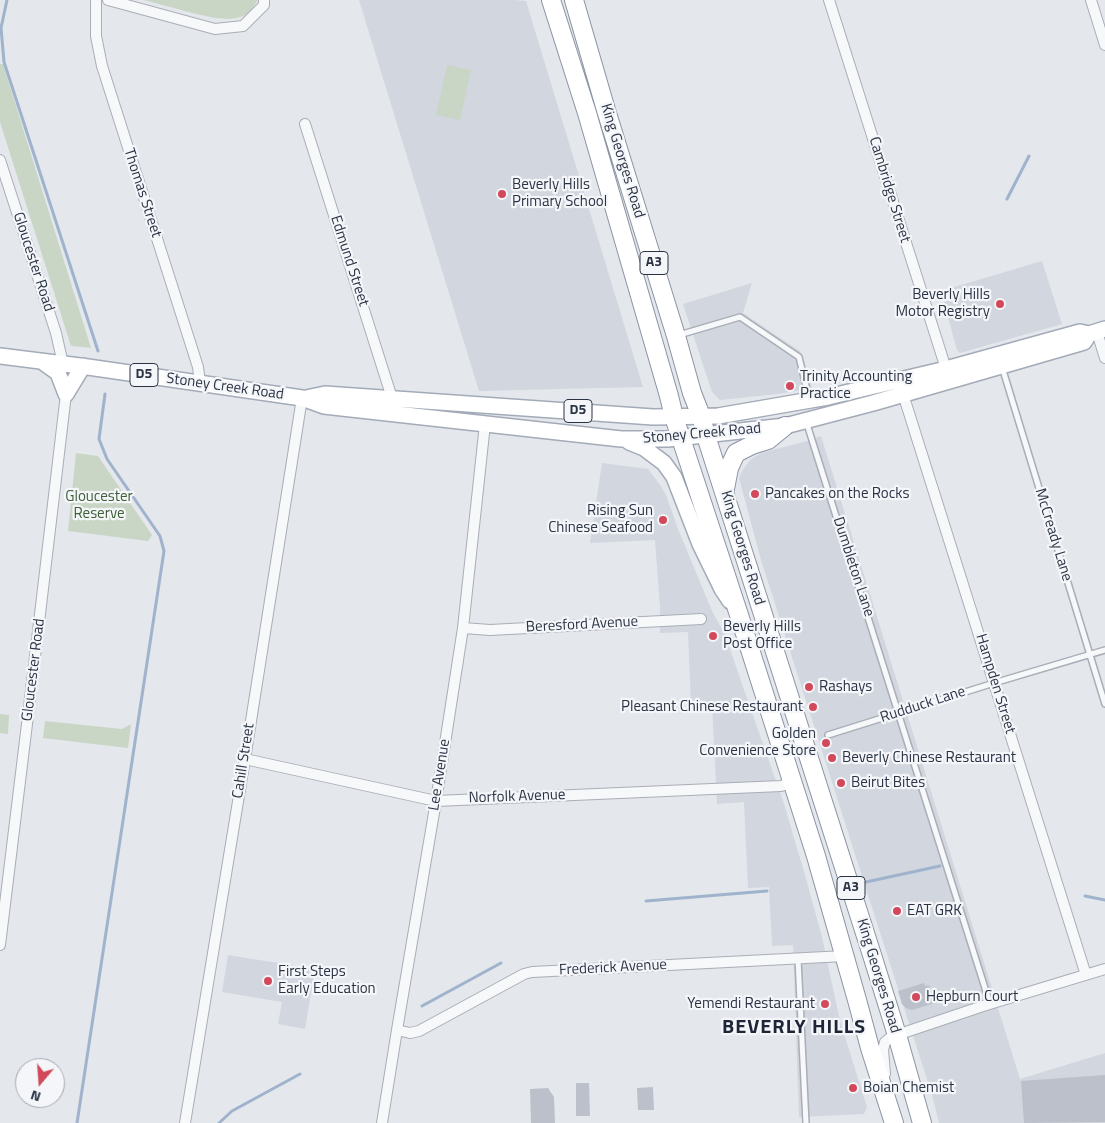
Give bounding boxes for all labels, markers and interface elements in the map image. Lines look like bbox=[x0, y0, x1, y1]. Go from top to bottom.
street label: King Georges Road bbox=[596, 102, 648, 220]
street label: Cambridge Street bbox=[864, 135, 914, 245]
street label: Thomas Street bbox=[119, 146, 165, 240]
place label: Beverly Hills Primary School bbox=[512, 176, 607, 211]
marker: Beverly Hills Primary School bbox=[496, 188, 508, 200]
street label: Gloucester Road bbox=[8, 210, 58, 314]
street label: Edmund Street bbox=[326, 213, 372, 309]
road number: A3 bbox=[640, 252, 668, 274]
place label: Beverly Hills Motor Registry bbox=[896, 286, 990, 321]
marker: Beverly Hills Motor Registry bbox=[994, 298, 1006, 310]
road number: D5 bbox=[130, 364, 158, 386]
place label: Trinity Accounting Practice bbox=[800, 368, 912, 403]
street label: Stoney Creek Road bbox=[165, 370, 285, 404]
marker: Trinity Accounting Practice bbox=[784, 380, 796, 392]
road number: D5 bbox=[564, 400, 592, 422]
street label: Stoney Creek Road bbox=[642, 420, 762, 448]
place label: Pancakes on the Rocks bbox=[765, 485, 909, 503]
street label: McCready Lane bbox=[1030, 486, 1076, 584]
park label: Gloucester Reserve bbox=[65, 488, 133, 523]
marker: Pancakes on the Rocks bbox=[749, 488, 761, 500]
street label: King Georges Road bbox=[716, 489, 768, 607]
place label: Rising Sun Chinese Seafood bbox=[548, 502, 653, 537]
marker: Rising Sun Chinese Seafood bbox=[657, 514, 669, 526]
street label: Dumbleton Lane bbox=[828, 515, 878, 619]
street label: Beresford Avenue bbox=[525, 613, 639, 637]
street label: Gloucester Road bbox=[19, 618, 49, 722]
place label: Beverly Hills Post Office bbox=[723, 618, 801, 653]
marker: Beverly Hills Post Office bbox=[707, 630, 719, 642]
street label: Hampden Street bbox=[971, 632, 1019, 736]
place label: Rashays bbox=[819, 678, 872, 696]
marker: Rashays bbox=[803, 681, 815, 693]
street label: Rudduck Lane bbox=[878, 683, 968, 727]
place label: Pleasant Chinese Restaurant bbox=[621, 698, 803, 716]
marker: Pleasant Chinese Restaurant bbox=[807, 701, 819, 713]
street label: Cahill Street bbox=[229, 722, 259, 800]
place label: Golden Convenience Store bbox=[699, 725, 816, 760]
marker: Golden Convenience Store bbox=[820, 737, 832, 749]
street label: Lee Avenue bbox=[425, 738, 455, 812]
place label: Beverly Chinese Restaurant bbox=[842, 749, 1016, 767]
marker: Beverly Chinese Restaurant bbox=[826, 752, 838, 764]
place label: Beirut Bites bbox=[851, 774, 925, 792]
marker: Beirut Bites bbox=[835, 777, 847, 789]
street label: Norfolk Avenue bbox=[468, 786, 566, 808]
road number: A3 bbox=[837, 876, 865, 900]
place label: EAT GRK bbox=[907, 902, 962, 920]
marker: EAT GRK bbox=[891, 905, 903, 917]
street label: King Georges Road bbox=[852, 917, 904, 1035]
street label: Frederick Avenue bbox=[559, 956, 667, 980]
place label: First Steps Early Education bbox=[278, 963, 376, 998]
marker: First Steps Early Education bbox=[262, 975, 274, 987]
place label: Hepburn Court bbox=[926, 988, 1018, 1006]
marker: Hepburn Court bbox=[910, 991, 922, 1003]
place label: Yemendi Restaurant bbox=[687, 995, 815, 1013]
marker: Yemendi Restaurant bbox=[819, 998, 831, 1010]
district label: BEVERLY HILLS bbox=[720, 1016, 868, 1040]
north arrow bbox=[15, 1058, 65, 1108]
place label: Boian Chemist bbox=[863, 1079, 954, 1097]
marker: Boian Chemist bbox=[847, 1082, 859, 1094]
text: N bbox=[28, 1085, 43, 1108]

